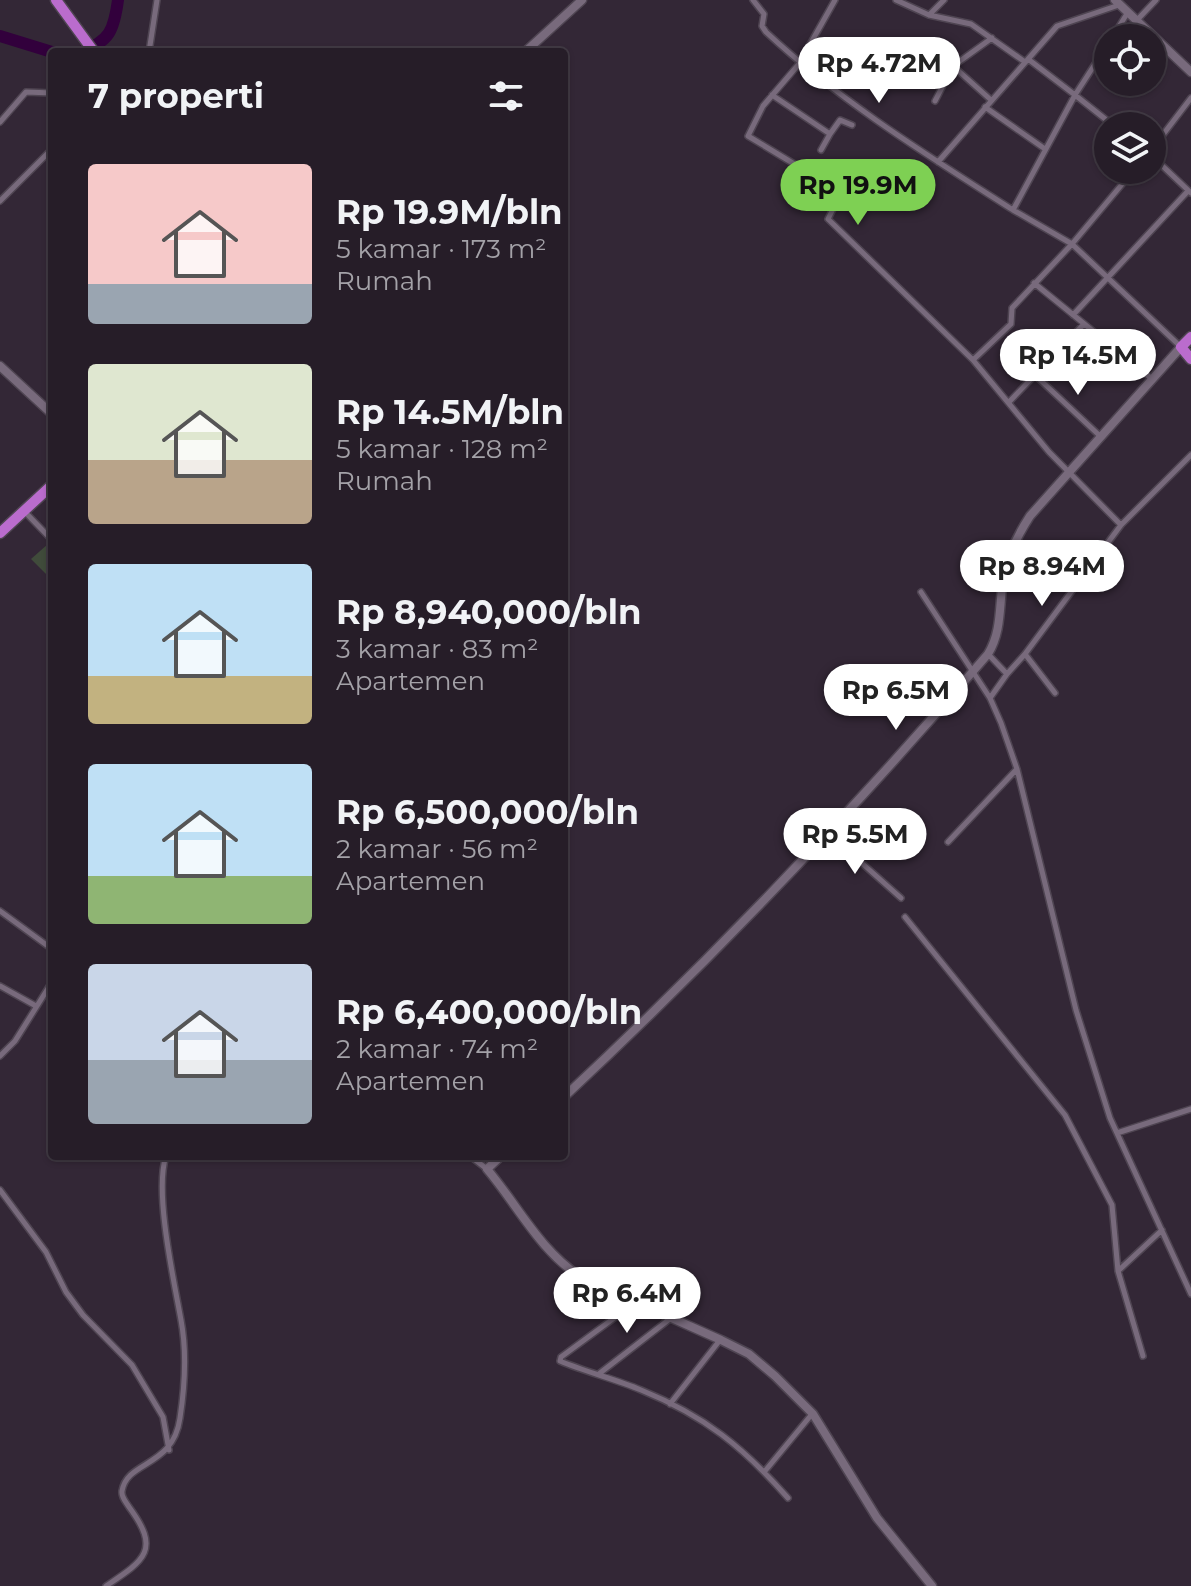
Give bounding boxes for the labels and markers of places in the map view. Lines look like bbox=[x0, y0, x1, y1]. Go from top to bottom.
pin: Rp 4.72M bbox=[796, 37, 962, 105]
pin: Rp 19.9M bbox=[775, 159, 941, 227]
pin: Rp 14.5M bbox=[995, 329, 1161, 397]
pin: Rp 8.94M bbox=[959, 540, 1125, 608]
pin: Rp 6.5M bbox=[822, 664, 970, 732]
pin: Rp 5.5M bbox=[781, 808, 929, 876]
pin: Rp 6.4M bbox=[553, 1267, 701, 1335]

